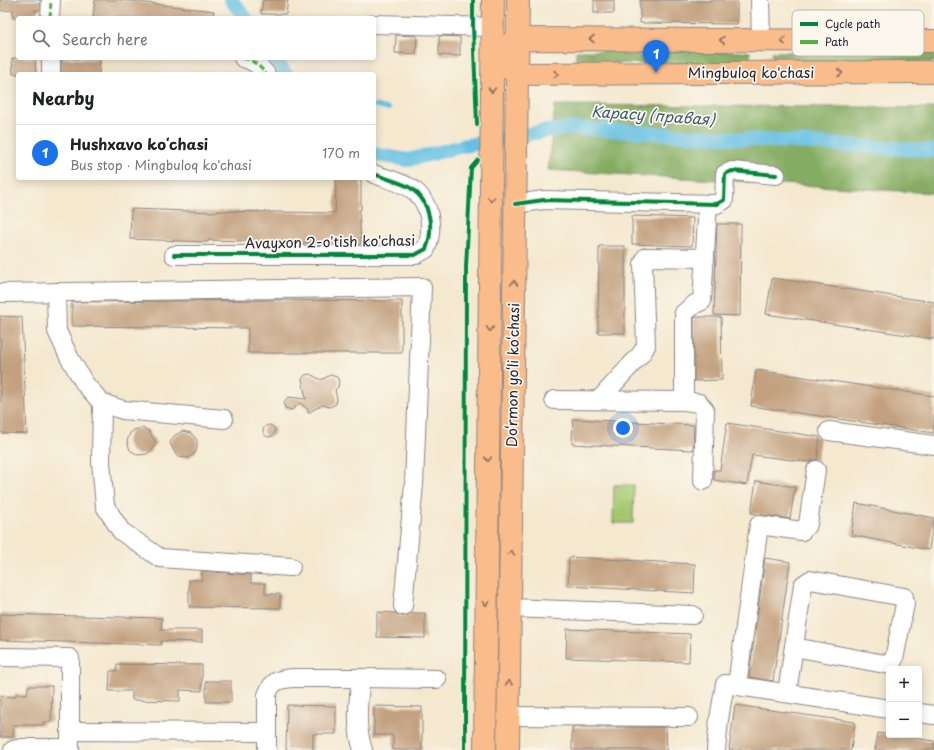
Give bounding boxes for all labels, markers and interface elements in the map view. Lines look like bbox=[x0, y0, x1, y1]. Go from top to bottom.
legend bbox=[792, 10, 924, 56]
text: Cycle path bbox=[825, 15, 880, 32]
search box bbox=[16, 16, 376, 60]
icon: search bbox=[30, 27, 52, 49]
text: Search here bbox=[62, 27, 148, 50]
text: Path bbox=[825, 33, 849, 50]
one-way arrow bbox=[589, 35, 595, 43]
one-way arrow bbox=[719, 36, 725, 44]
one-way arrow bbox=[780, 37, 786, 45]
pin: 1 bbox=[643, 40, 669, 73]
street label: Mingbuloq ko'chasi bbox=[688, 62, 814, 83]
one-way arrow bbox=[837, 69, 843, 77]
one-way arrow bbox=[553, 70, 559, 78]
text: Nearby bbox=[32, 85, 94, 111]
one-way arrow bbox=[488, 87, 497, 93]
water label: Карасу (правая) bbox=[591, 99, 717, 130]
text: Hushxavo koʻchasi bbox=[70, 132, 208, 155]
text: 1 bbox=[42, 143, 48, 162]
text: 170 m bbox=[322, 143, 360, 162]
text: Bus stop · Mingbuloq ko'chasi bbox=[70, 155, 252, 174]
one-way arrow bbox=[487, 196, 495, 202]
street label: Avayxon 2-o'tish ko'chasi bbox=[245, 230, 415, 253]
one-way arrow bbox=[510, 280, 518, 286]
street label: Do‘rmon yo‘li ko‘chasi bbox=[501, 303, 524, 447]
one-way arrow bbox=[486, 326, 494, 332]
your location bbox=[613, 418, 633, 438]
one-way arrow bbox=[484, 456, 492, 462]
one-way arrow bbox=[507, 550, 515, 556]
one-way arrow bbox=[482, 600, 491, 606]
map controls bbox=[886, 666, 922, 738]
button: + bbox=[886, 666, 922, 702]
one-way arrow bbox=[505, 680, 513, 686]
button: − bbox=[886, 702, 922, 738]

